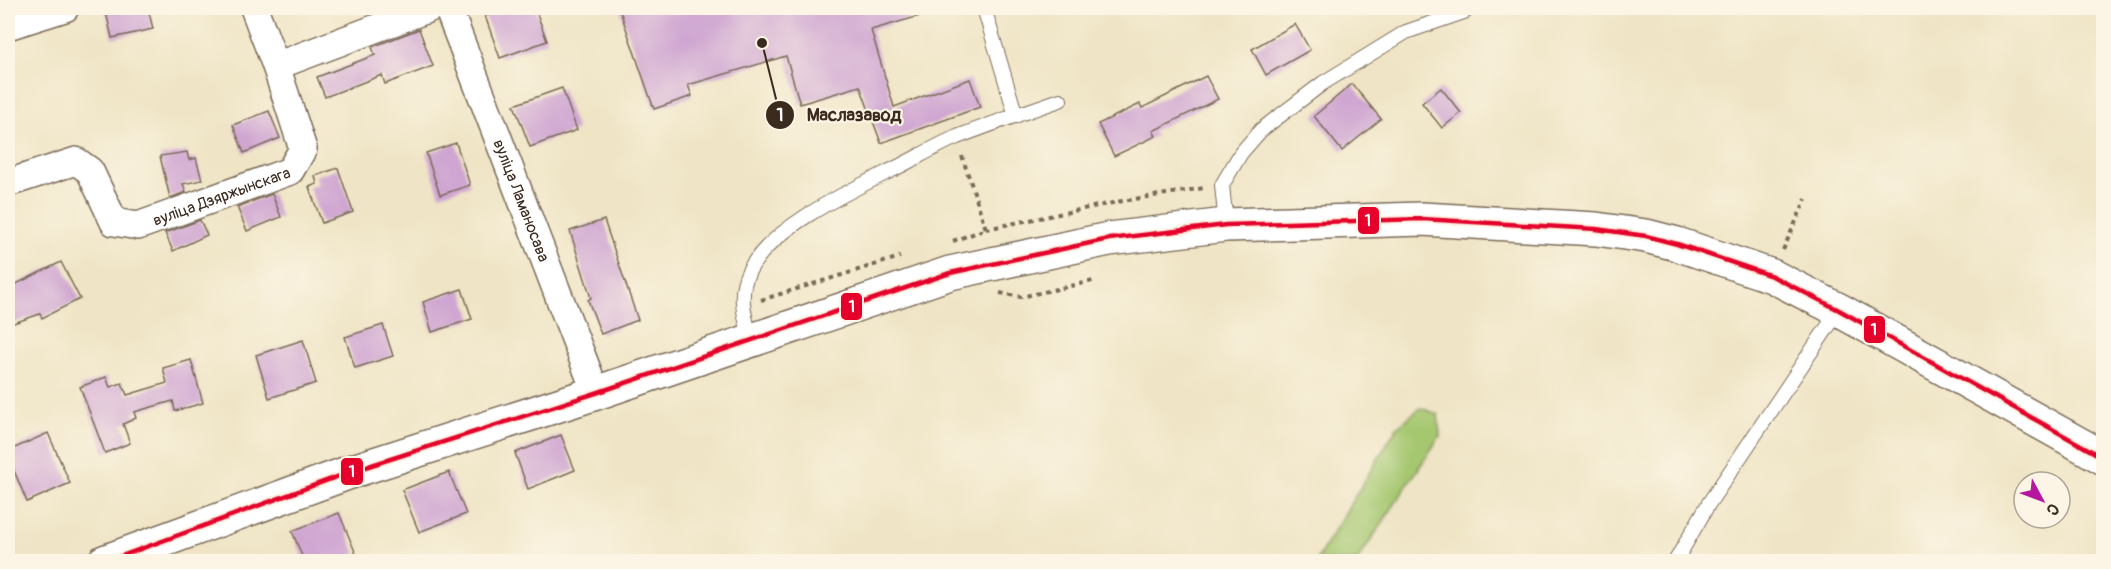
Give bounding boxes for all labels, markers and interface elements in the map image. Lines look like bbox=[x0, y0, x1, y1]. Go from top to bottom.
callout: Маслазавод bbox=[765, 97, 914, 133]
text: 1 bbox=[776, 104, 784, 127]
text: Маслазавод bbox=[807, 104, 902, 127]
street label: вуліца Ламаносава bbox=[488, 137, 554, 265]
street label: вуліца Дзяржынскага bbox=[150, 163, 293, 231]
line badge: 1 bbox=[1357, 206, 1380, 235]
text: 1 bbox=[1365, 211, 1371, 231]
line badge: 1 bbox=[840, 292, 863, 321]
text: 1 bbox=[849, 297, 855, 317]
line badge: 1 bbox=[1863, 315, 1886, 344]
text: 1 bbox=[1871, 320, 1877, 340]
line badge: 1 bbox=[340, 457, 364, 486]
text: 1 bbox=[349, 462, 355, 482]
north arrow bbox=[2012, 470, 2072, 530]
text: С bbox=[2042, 499, 2063, 520]

